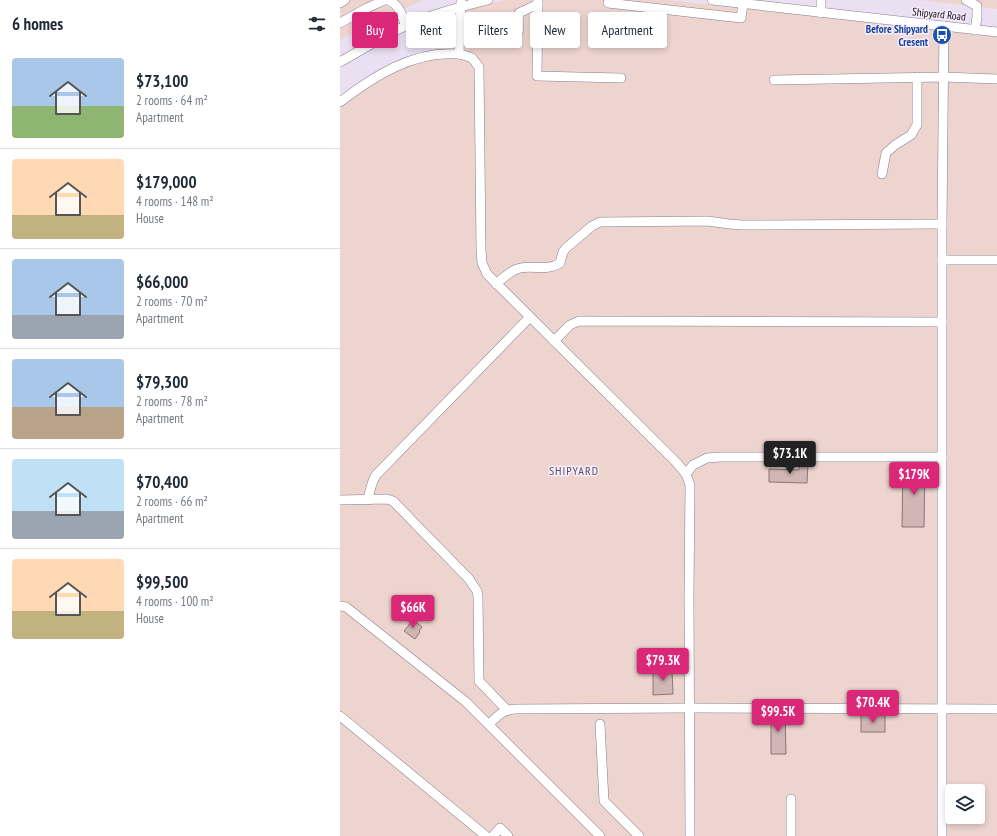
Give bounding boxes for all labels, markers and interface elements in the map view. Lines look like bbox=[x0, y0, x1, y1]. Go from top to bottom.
street label: Shipyard Road bbox=[911, 4, 967, 24]
chip: Buy bbox=[352, 12, 398, 48]
chip: Rent bbox=[406, 12, 456, 48]
chip: Filters bbox=[464, 12, 522, 48]
chip: New bbox=[530, 12, 580, 48]
chip: Apartment bbox=[588, 12, 667, 48]
text: 6 homes bbox=[12, 13, 63, 35]
icon: filters bbox=[306, 13, 328, 35]
place label: Before Shipyard Cresent bbox=[866, 22, 929, 49]
bus stop icon: Before Shipyard Cresent bbox=[931, 24, 953, 46]
text: $73,100 bbox=[136, 70, 188, 92]
icon: home bbox=[44, 74, 92, 122]
text: 2 rooms · 64 m² bbox=[136, 92, 208, 109]
text: Apartment bbox=[136, 109, 184, 126]
text: $179,000 bbox=[136, 171, 197, 193]
icon: home bbox=[44, 175, 92, 223]
text: 4 rooms · 148 m² bbox=[136, 193, 214, 210]
text: House bbox=[136, 210, 164, 227]
text: $66,000 bbox=[136, 271, 188, 293]
icon: home bbox=[44, 275, 92, 323]
text: 2 rooms · 70 m² bbox=[136, 293, 208, 310]
text: Apartment bbox=[136, 310, 184, 327]
text: $79,300 bbox=[136, 371, 188, 393]
icon: home bbox=[44, 375, 92, 423]
text: 2 rooms · 78 m² bbox=[136, 393, 208, 410]
text: Apartment bbox=[136, 410, 184, 427]
pin: $73.1K bbox=[757, 441, 823, 475]
text: $73.1K bbox=[773, 445, 807, 462]
pin: $179K bbox=[886, 462, 942, 496]
district label: SHIPYARD bbox=[549, 463, 599, 478]
text: $179K bbox=[898, 466, 930, 483]
text: $70,400 bbox=[136, 471, 188, 493]
icon: home bbox=[44, 475, 92, 523]
text: 2 rooms · 66 m² bbox=[136, 493, 208, 510]
text: Apartment bbox=[136, 510, 184, 527]
text: $99,500 bbox=[136, 571, 188, 593]
icon: home bbox=[44, 575, 92, 623]
text: 4 rooms · 100 m² bbox=[136, 593, 214, 610]
pin: $66K bbox=[389, 595, 437, 629]
text: $66K bbox=[400, 599, 426, 616]
text: House bbox=[136, 610, 164, 627]
pin: $79.3K bbox=[630, 648, 696, 682]
text: $79.3K bbox=[646, 652, 680, 669]
pin: $70.4K bbox=[840, 690, 906, 724]
text: $70.4K bbox=[856, 694, 890, 711]
pin: $99.5K bbox=[745, 699, 811, 733]
text: $99.5K bbox=[761, 703, 795, 720]
map controls bbox=[945, 784, 985, 824]
button: layers bbox=[945, 784, 985, 824]

